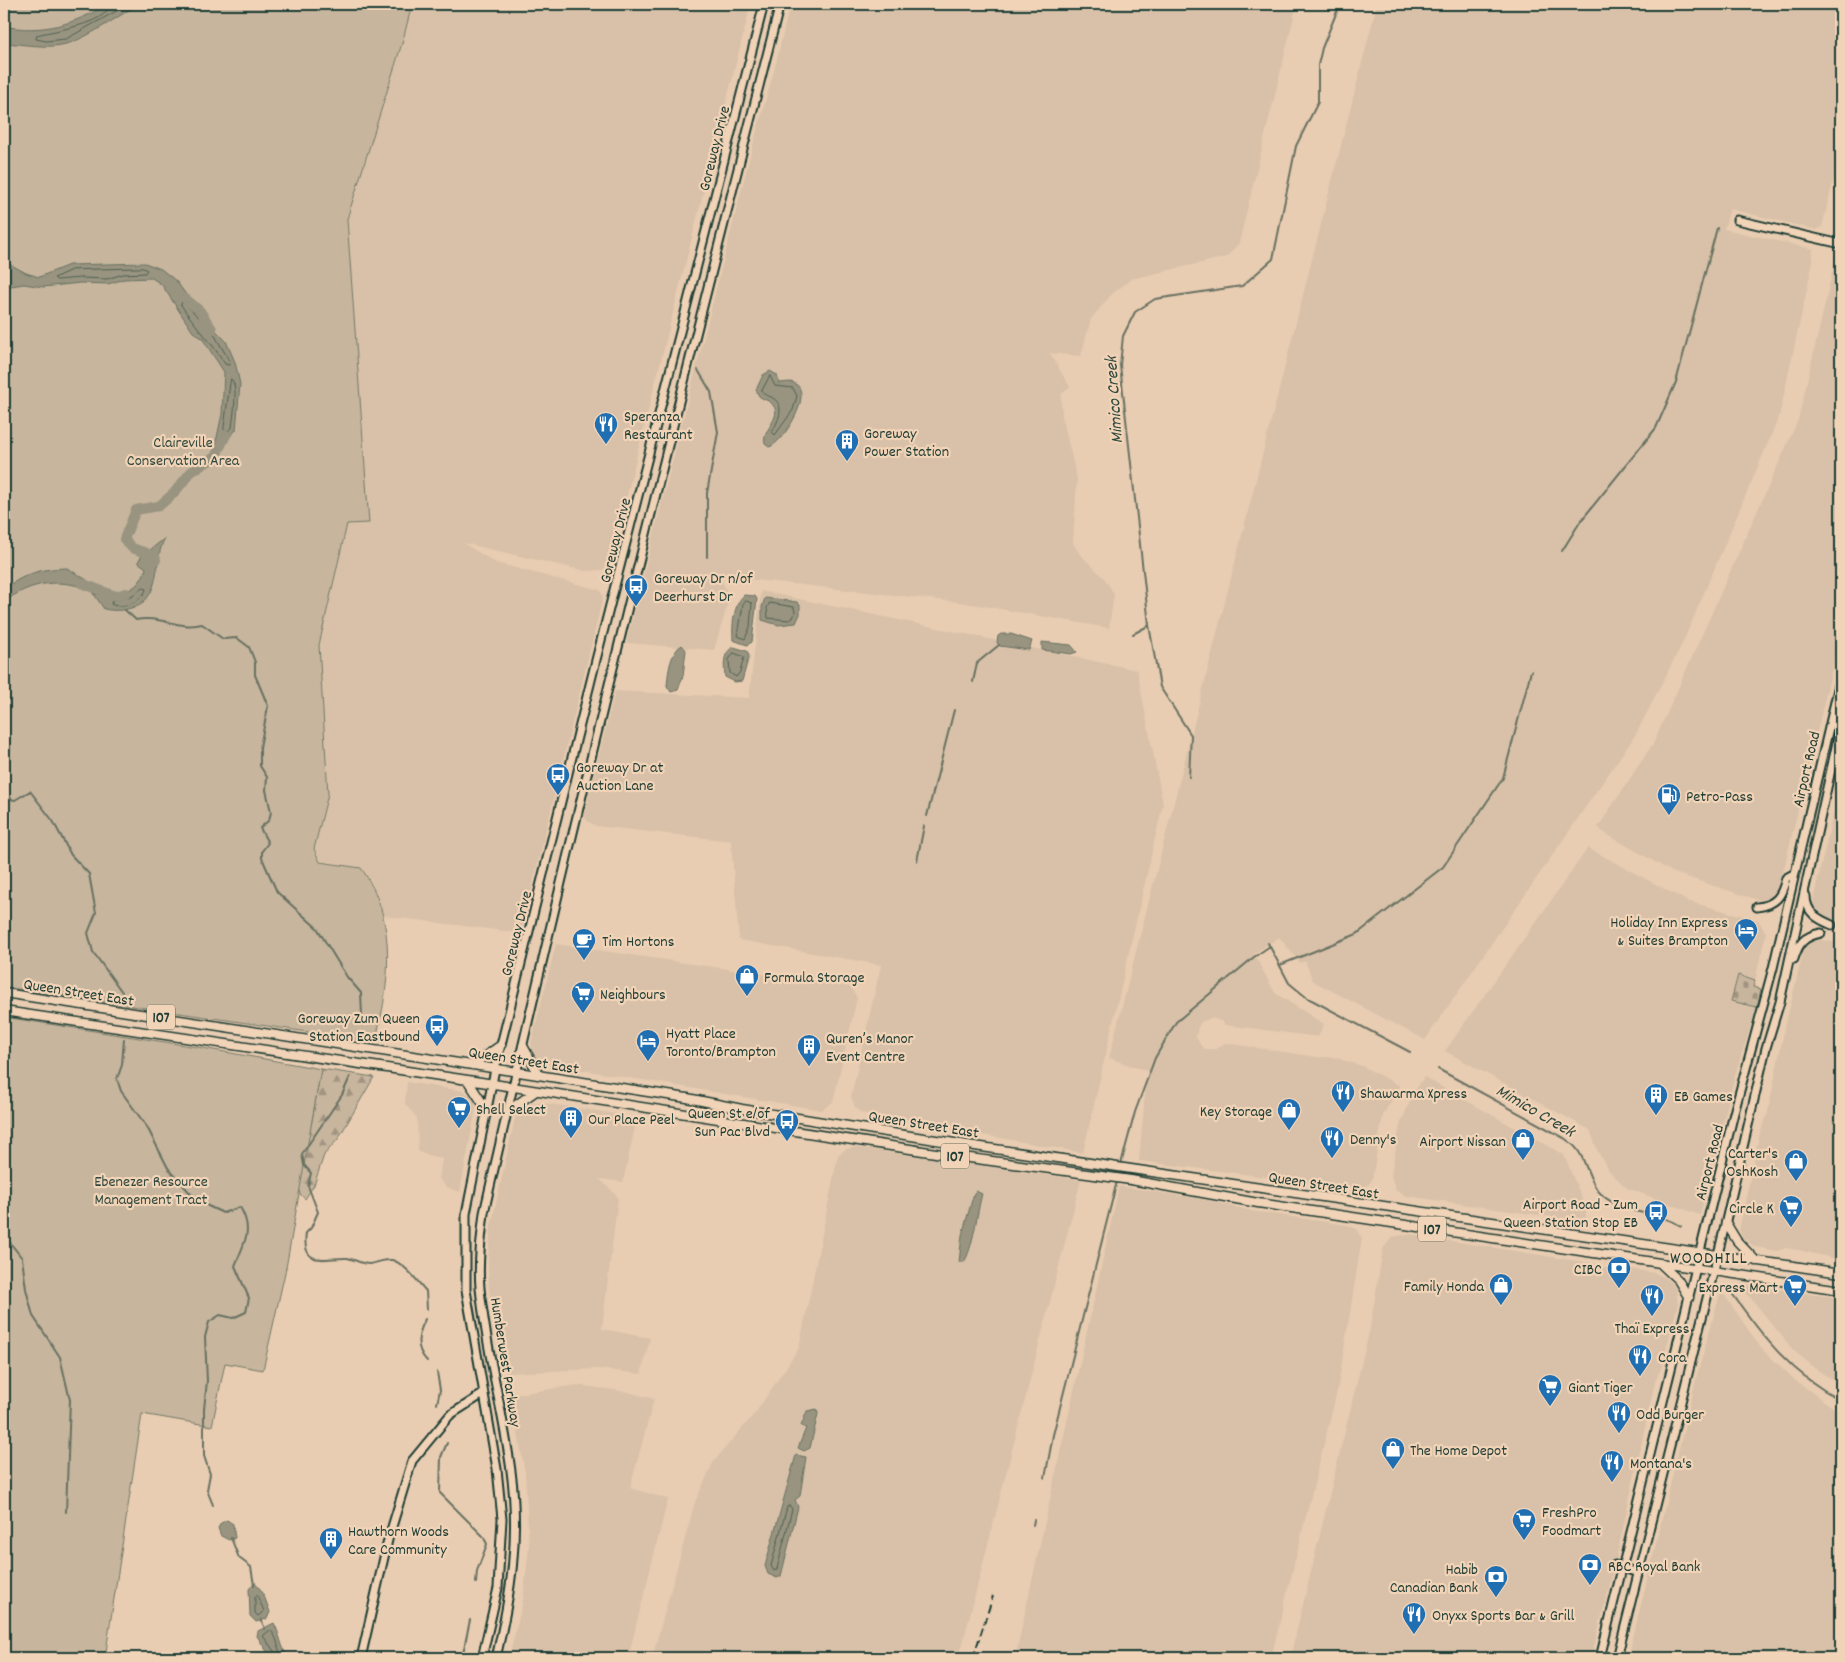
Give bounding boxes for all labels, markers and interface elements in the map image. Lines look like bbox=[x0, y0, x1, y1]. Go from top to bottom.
street label: Goreway Drive bbox=[694, 104, 737, 194]
water label: Mimico Creek bbox=[1100, 354, 1131, 444]
place label: Speranza Restaurant bbox=[624, 406, 693, 447]
restaurant icon: Speranza Restaurant bbox=[593, 411, 619, 445]
place label: Goreway Power Station bbox=[864, 423, 949, 464]
building icon: Goreway Power Station bbox=[834, 428, 860, 462]
park label: Claireville Conservation Area bbox=[127, 432, 240, 473]
street label: Goreway Drive bbox=[595, 496, 638, 586]
place label: Goreway Dr n/of Deerhurst Dr bbox=[654, 568, 753, 609]
bus stop icon: Goreway Dr n/of Deerhurst Dr bbox=[623, 573, 649, 607]
street label: Airport Road bbox=[1788, 729, 1827, 810]
place label: Goreway Dr at Auction Lane bbox=[576, 757, 663, 798]
bus stop icon: Goreway Dr at Auction Lane bbox=[545, 762, 571, 796]
fuel station icon: Petro-Pass bbox=[1656, 782, 1682, 816]
place label: Petro-Pass bbox=[1686, 786, 1753, 809]
street label: Goreway Drive bbox=[496, 889, 539, 979]
place label: Holiday Inn Express & Suites Brampton bbox=[1610, 912, 1728, 953]
hotel icon: Holiday Inn Express & Suites Brampton bbox=[1733, 917, 1759, 951]
cafe icon: Tim Hortons bbox=[571, 927, 597, 961]
place label: Tim Hortons bbox=[602, 931, 675, 954]
shop icon: Formula Storage bbox=[734, 963, 760, 997]
place label: Formula Storage bbox=[764, 967, 865, 990]
street label: Queen Street East bbox=[22, 973, 135, 1014]
supermarket icon: Neighbours bbox=[570, 980, 596, 1014]
place label: Neighbours bbox=[600, 984, 666, 1007]
road number: 107 bbox=[147, 1004, 175, 1030]
place label: Goreway Zum Queen Station Eastbound bbox=[298, 1008, 420, 1049]
bus stop icon: Goreway Zum Queen Station Eastbound bbox=[424, 1013, 450, 1047]
place label: Hyatt Place Toronto/Brampton bbox=[666, 1023, 776, 1064]
hotel icon: Hyatt Place Toronto/Brampton bbox=[635, 1028, 661, 1062]
place label: Quren’s Manor Event Centre bbox=[826, 1028, 914, 1069]
building icon: Quren’s Manor Event Centre bbox=[796, 1033, 822, 1067]
street label: Queen Street East bbox=[467, 1041, 580, 1082]
restaurant icon: Shawarma Xpress bbox=[1330, 1079, 1356, 1113]
water label: Mimico Creek bbox=[1491, 1079, 1580, 1146]
building icon: EB Games bbox=[1643, 1082, 1669, 1116]
place label: Shawarma Xpress bbox=[1360, 1083, 1468, 1106]
place label: EB Games bbox=[1674, 1086, 1733, 1109]
supermarket icon: Shell Select bbox=[446, 1095, 472, 1129]
shop icon: Key Storage bbox=[1276, 1097, 1302, 1131]
place label: Shell Select bbox=[476, 1099, 546, 1122]
place label: Key Storage bbox=[1200, 1101, 1272, 1124]
place label: Queen St e/of Sun Pac Blvd bbox=[688, 1103, 770, 1144]
building icon: Our Place Peel bbox=[558, 1105, 584, 1139]
street label: Queen Street East bbox=[867, 1105, 980, 1146]
bus stop icon: Queen St e/of Sun Pac Blvd bbox=[774, 1108, 800, 1142]
place label: Our Place Peel bbox=[588, 1109, 675, 1132]
street label: Airport Road bbox=[1690, 1122, 1731, 1203]
restaurant icon: Denny's bbox=[1319, 1125, 1345, 1159]
shop icon: Airport Nissan bbox=[1510, 1127, 1536, 1161]
place label: Denny's bbox=[1350, 1129, 1397, 1152]
place label: Airport Nissan bbox=[1419, 1131, 1506, 1154]
place label: Carter's OshKosh bbox=[1726, 1143, 1778, 1184]
road number: 107 bbox=[941, 1144, 969, 1168]
shop icon: Carter's OshKosh bbox=[1783, 1148, 1809, 1182]
street label: Queen Street East bbox=[1267, 1166, 1380, 1207]
park label: Ebenezer Resource Management Tract bbox=[94, 1171, 208, 1212]
place label: Airport Road - Zum Queen Station Stop EB bbox=[1503, 1194, 1638, 1235]
supermarket icon: Circle K bbox=[1778, 1194, 1804, 1228]
place label: Circle K bbox=[1729, 1198, 1774, 1221]
bus stop icon: Airport Road - Zum Queen Station Stop EB bbox=[1643, 1199, 1669, 1233]
road number: 107 bbox=[1418, 1216, 1446, 1242]
district label: WOODHILL bbox=[1670, 1247, 1748, 1272]
bank icon: CIBC bbox=[1606, 1255, 1632, 1289]
place label: CIBC bbox=[1574, 1259, 1602, 1282]
shop icon: Family Honda bbox=[1488, 1272, 1514, 1306]
supermarket icon: Express Mart bbox=[1782, 1273, 1808, 1307]
place label: Family Honda bbox=[1404, 1276, 1484, 1299]
place label: Express Mart bbox=[1699, 1277, 1778, 1300]
restaurant icon: Thaï Express bbox=[1639, 1283, 1665, 1317]
street label: Humberwest Parkway bbox=[483, 1296, 526, 1429]
place label: Thaï Express bbox=[1615, 1318, 1690, 1341]
restaurant icon: Cora bbox=[1627, 1343, 1653, 1377]
place label: Cora bbox=[1658, 1347, 1687, 1370]
supermarket icon: Giant Tiger bbox=[1537, 1373, 1563, 1407]
place label: Giant Tiger bbox=[1568, 1377, 1633, 1400]
restaurant icon: Odd Burger bbox=[1606, 1400, 1632, 1434]
place label: Odd Burger bbox=[1636, 1404, 1704, 1427]
shop icon: The Home Depot bbox=[1380, 1436, 1406, 1470]
place label: The Home Depot bbox=[1410, 1440, 1507, 1463]
restaurant icon: Montana's bbox=[1599, 1449, 1625, 1483]
place label: Montana's bbox=[1630, 1453, 1692, 1476]
place label: FreshPro Foodmart bbox=[1542, 1502, 1601, 1543]
supermarket icon: FreshPro Foodmart bbox=[1511, 1507, 1537, 1541]
place label: Hawthorn Woods Care Community bbox=[348, 1521, 449, 1562]
building icon: Hawthorn Woods Care Community bbox=[318, 1526, 344, 1560]
bank icon: RBC Royal Bank bbox=[1577, 1552, 1603, 1586]
place label: RBC Royal Bank bbox=[1608, 1556, 1700, 1579]
place label: Habib Canadian Bank bbox=[1390, 1559, 1478, 1600]
bank icon: Habib Canadian Bank bbox=[1483, 1564, 1509, 1598]
restaurant icon: Onyxx Sports Bar & Grill bbox=[1401, 1601, 1427, 1635]
place label: Onyxx Sports Bar & Grill bbox=[1432, 1605, 1575, 1628]

